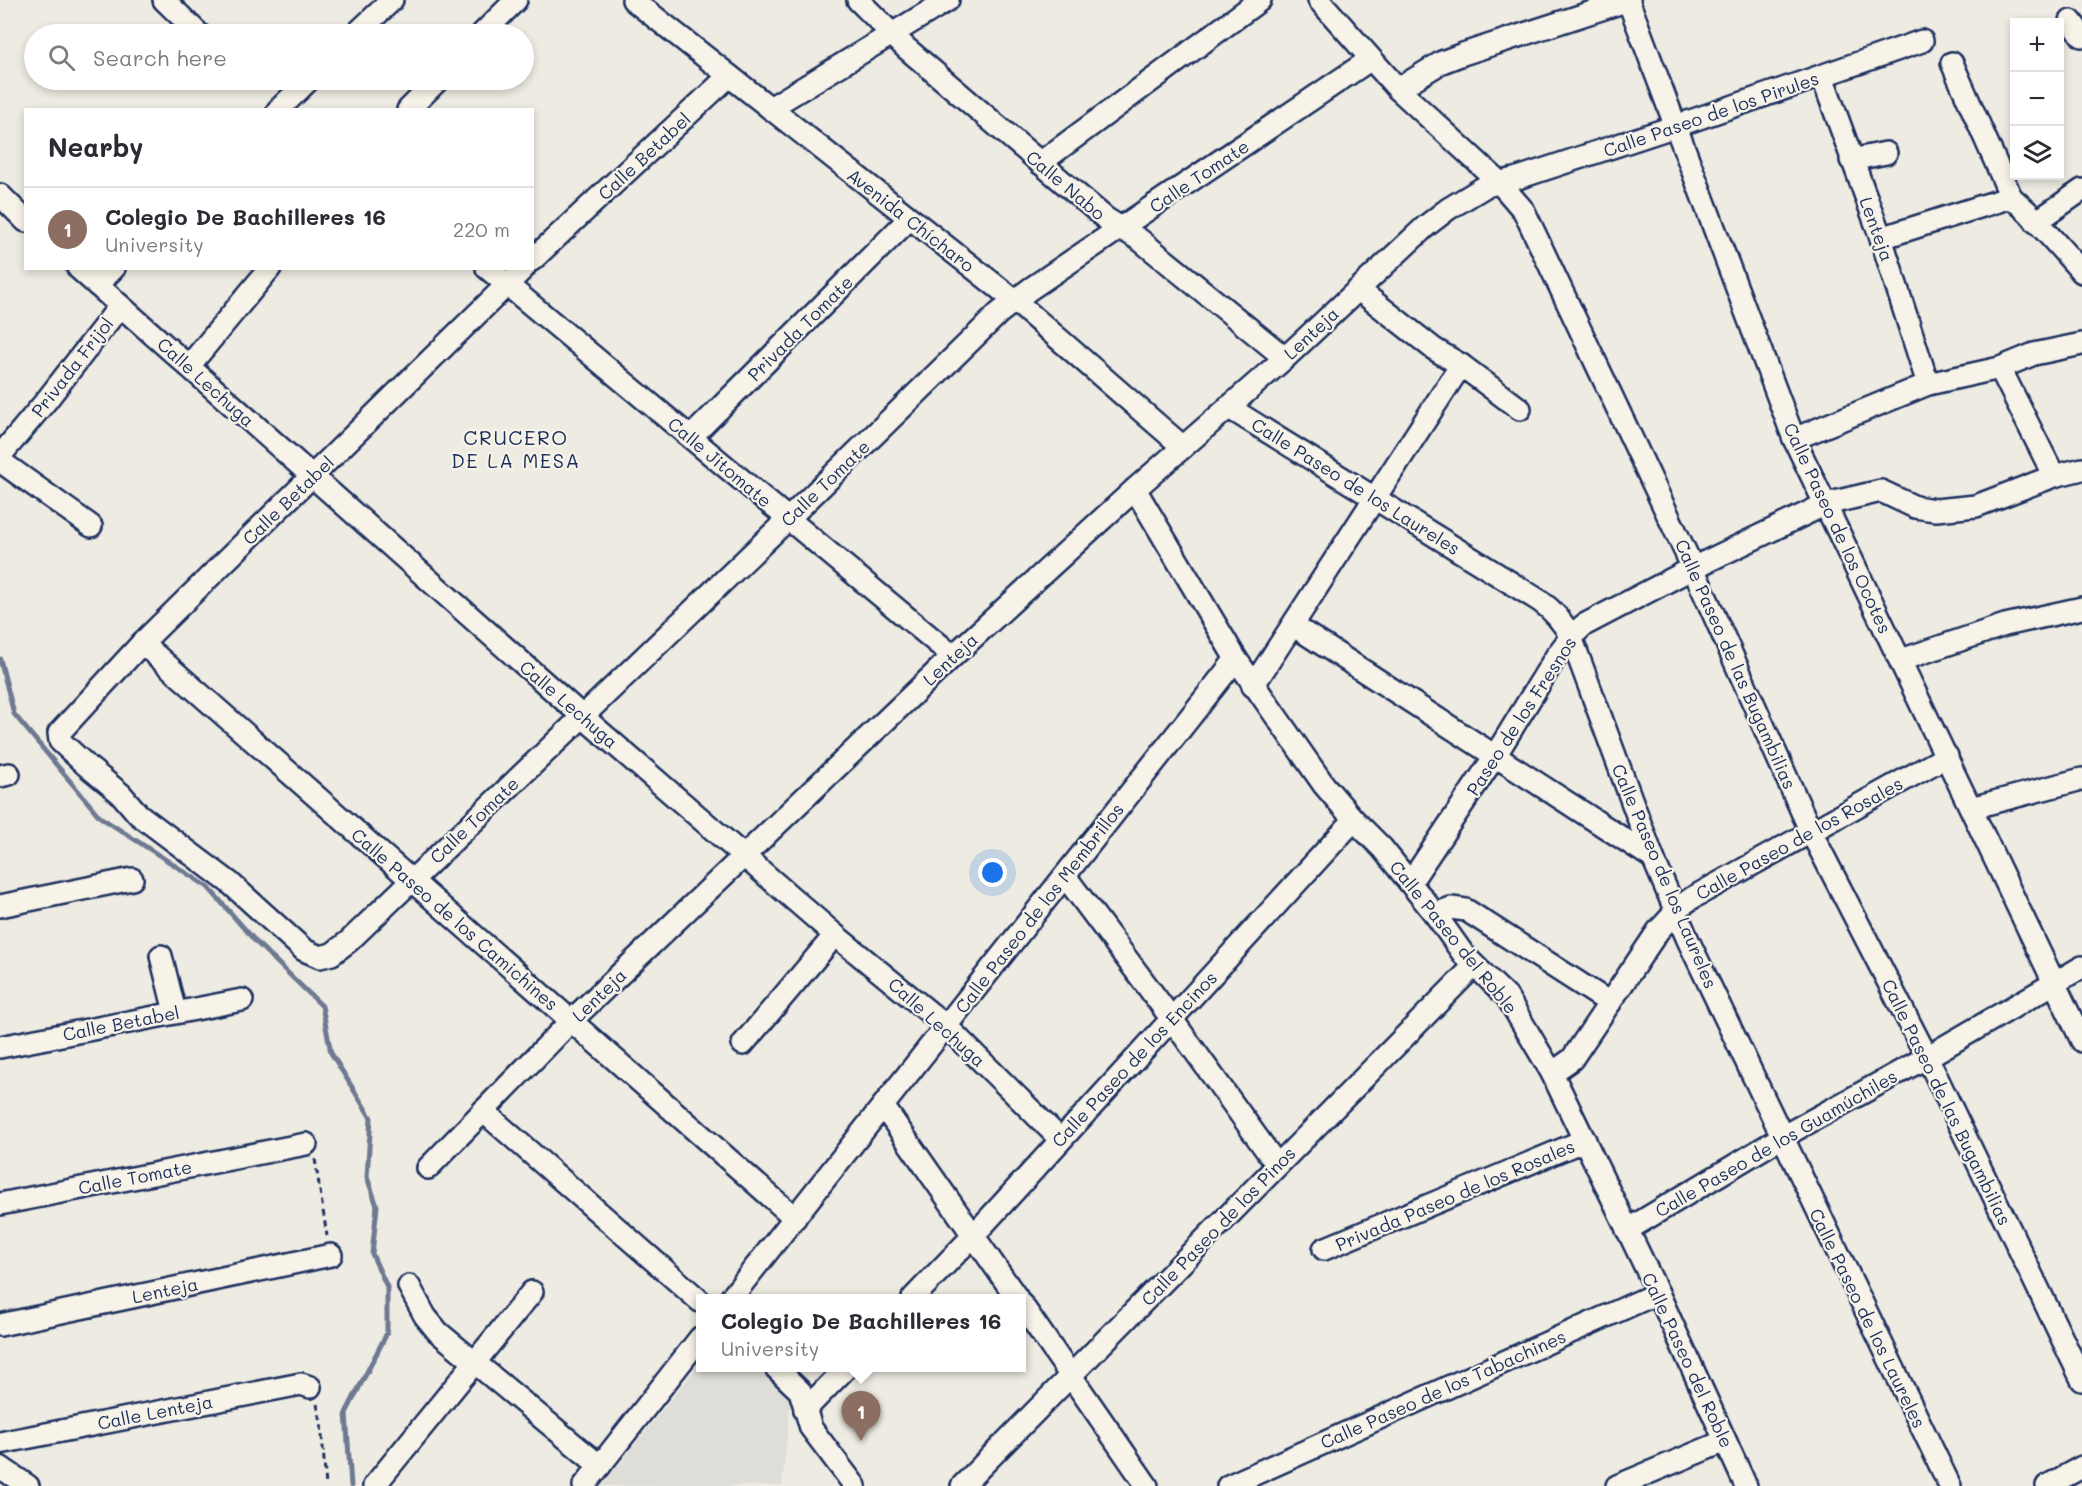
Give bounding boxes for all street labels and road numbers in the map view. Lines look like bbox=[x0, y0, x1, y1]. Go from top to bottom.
street label: Calle Paseo de los Pirules bbox=[1600, 66, 1822, 162]
street label: Calle Betabel bbox=[592, 107, 696, 205]
street label: Calle Tomate bbox=[1144, 134, 1254, 218]
street label: Calle Nabo bbox=[1021, 145, 1111, 225]
street label: Avenida Chícharo bbox=[842, 163, 980, 278]
street label: Lenteja bbox=[1854, 193, 1900, 265]
street label: Privada Tomate bbox=[742, 270, 858, 386]
street label: Lenteja bbox=[1278, 301, 1344, 365]
street label: Privada Frijol bbox=[25, 312, 119, 422]
street label: Calle Lechuga bbox=[152, 332, 260, 432]
street label: Calle Jitomate bbox=[663, 411, 777, 513]
street label: Calle Paseo de los Laureles bbox=[1247, 412, 1465, 560]
street label: Calle Paseo de los Ocotes bbox=[1779, 419, 1897, 637]
street label: Calle Tomate bbox=[775, 434, 875, 532]
street label: Calle Betabel bbox=[237, 450, 339, 550]
street label: Calle Paseo de las Bugambilias bbox=[1670, 535, 1802, 793]
street label: Lenteja bbox=[917, 627, 983, 691]
street label: Paseo de los Fresnos bbox=[1461, 632, 1581, 800]
street label: Calle Lechuga bbox=[515, 655, 623, 753]
street label: Calle Paseo de los Laureles bbox=[1607, 760, 1723, 992]
street label: Calle Tomate bbox=[424, 771, 524, 869]
street label: Calle Paseo de los Rosales bbox=[1691, 771, 1907, 905]
street label: Calle Paseo de los Membrillos bbox=[949, 798, 1129, 1018]
street label: Calle Paseo de los Camichines bbox=[347, 822, 563, 1016]
street label: Calle Paseo del Roble bbox=[1385, 855, 1523, 1019]
street label: Lenteja bbox=[567, 963, 631, 1027]
street label: Calle Paseo de los Encinos bbox=[1046, 966, 1222, 1152]
street label: Calle Lechuga bbox=[883, 972, 991, 1072]
street label: Calle Paseo de las Bugambilias bbox=[1877, 975, 2017, 1229]
street label: Calle Betabel bbox=[61, 1000, 181, 1046]
street label: Calle Paseo de los Guamúchiles bbox=[1651, 1064, 1901, 1222]
street label: Privada Paseo de los Rosales bbox=[1332, 1134, 1578, 1256]
street label: Calle Paseo de los Pinos bbox=[1136, 1141, 1300, 1311]
street label: Calle Tomate bbox=[76, 1154, 194, 1200]
street label: Calle Paseo de los Laureles bbox=[1804, 1204, 1932, 1432]
street label: Calle Paseo del Roble bbox=[1637, 1269, 1739, 1451]
street label: Lenteja bbox=[130, 1271, 200, 1309]
street label: Calle Paseo de los Tabachines bbox=[1316, 1324, 1570, 1454]
street label: Calle Lenteja bbox=[95, 1389, 215, 1435]

